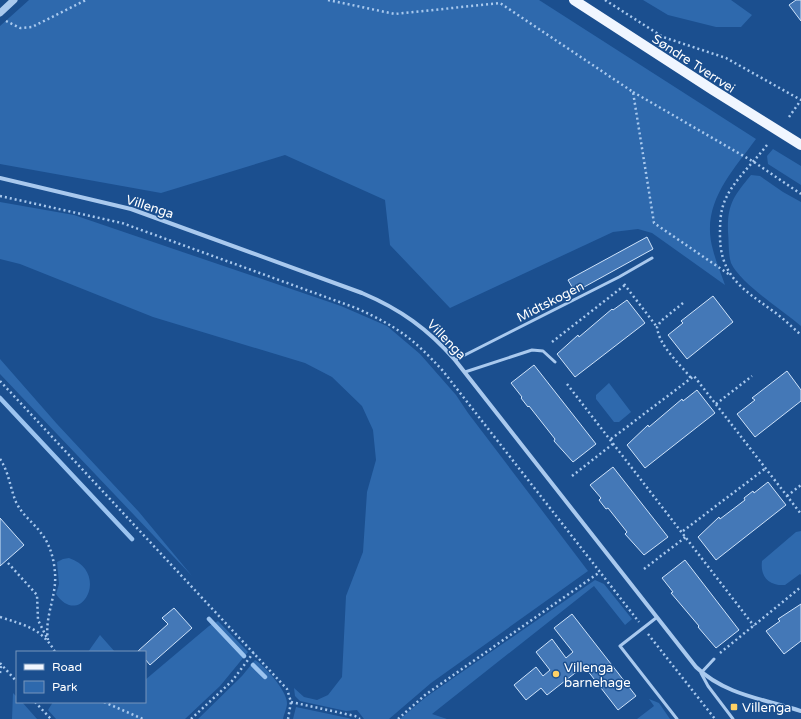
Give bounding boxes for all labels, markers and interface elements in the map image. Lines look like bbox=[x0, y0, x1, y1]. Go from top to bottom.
street label: Søndre Tverrvei bbox=[649, 31, 738, 97]
street label: Villenga bbox=[124, 192, 176, 222]
street label: Midtskogen bbox=[514, 278, 587, 326]
street label: Villenga bbox=[423, 316, 469, 363]
legend bbox=[16, 651, 146, 703]
text: Road bbox=[52, 660, 82, 674]
place label: Villenga barnehage bbox=[564, 660, 631, 691]
marker: Villenga barnehage bbox=[551, 669, 561, 679]
text: Park bbox=[52, 680, 78, 694]
place label: Villenga bbox=[742, 700, 791, 716]
marker: Villenga bbox=[729, 702, 739, 712]

